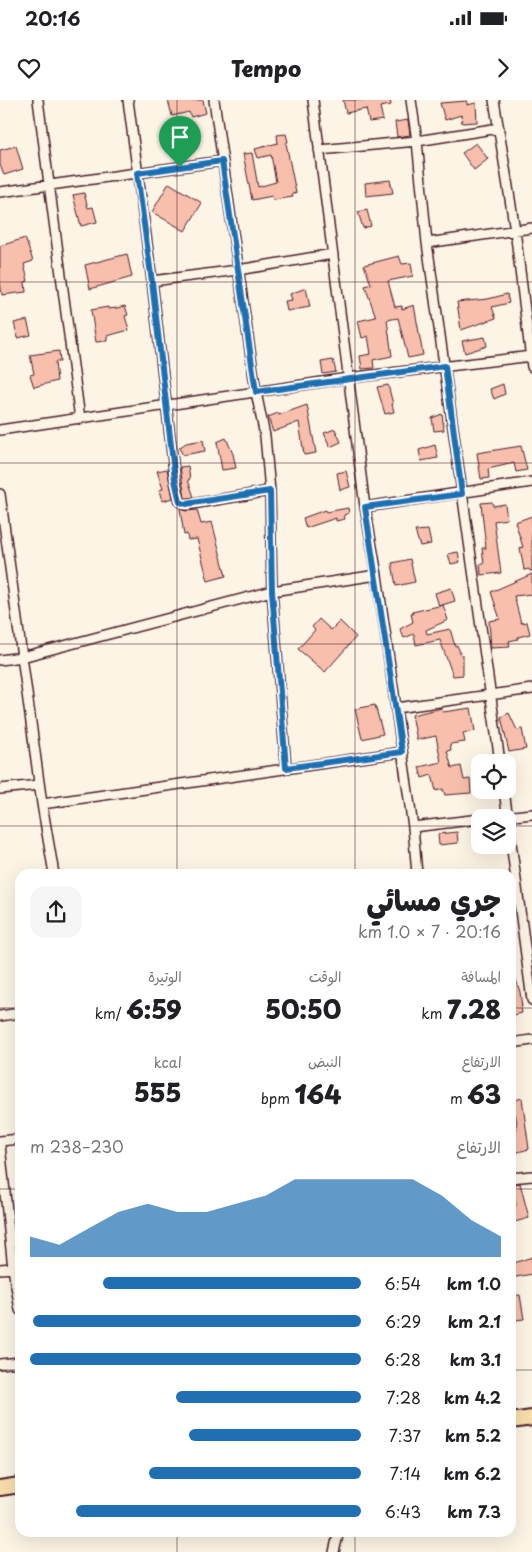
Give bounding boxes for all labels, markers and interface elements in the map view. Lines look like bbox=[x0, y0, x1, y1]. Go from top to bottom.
text: 20:16 bbox=[25, 4, 80, 32]
text: Tempo bbox=[231, 51, 301, 84]
icon: heart bbox=[15, 54, 43, 82]
icon: forward bbox=[489, 54, 517, 82]
pin bbox=[159, 116, 201, 167]
icon: arrive bbox=[166, 123, 194, 151]
map controls bbox=[471, 754, 516, 854]
button: locate bbox=[471, 754, 516, 799]
button: layers bbox=[471, 809, 516, 854]
text: جري مسائي bbox=[366, 878, 501, 921]
button: share bbox=[30, 886, 82, 938]
text: 20:16 · 7 × 1.0 km bbox=[358, 919, 501, 943]
text: الوتيرة bbox=[148, 966, 182, 987]
text: الوقت bbox=[309, 966, 341, 987]
text: المسافة bbox=[461, 966, 501, 987]
text: 6:59 bbox=[126, 990, 182, 1028]
text: 50:50 bbox=[265, 990, 341, 1028]
text: 7.28 bbox=[447, 990, 501, 1028]
text: /km bbox=[95, 1003, 126, 1024]
text: km bbox=[421, 1003, 447, 1024]
text: النبض bbox=[308, 1051, 341, 1072]
text: الارتفاع bbox=[462, 1051, 501, 1072]
text: kcal bbox=[154, 1052, 182, 1073]
text: 555 bbox=[134, 1073, 182, 1111]
text: 164 bbox=[294, 1075, 341, 1113]
text: 63 bbox=[467, 1075, 501, 1113]
text: bpm bbox=[261, 1088, 294, 1109]
text: m bbox=[450, 1088, 467, 1109]
text: 230–238 m bbox=[30, 1134, 124, 1158]
text: الارتفاع bbox=[456, 1134, 501, 1158]
text: 6:54 bbox=[384, 1271, 421, 1295]
text: 1.0 km bbox=[447, 1271, 501, 1295]
text: 6:29 bbox=[385, 1309, 421, 1333]
text: 2.1 km bbox=[448, 1309, 501, 1333]
text: 6:28 bbox=[384, 1347, 421, 1371]
text: 3.1 km bbox=[450, 1347, 501, 1371]
text: 7:28 bbox=[386, 1385, 421, 1409]
text: 4.2 km bbox=[444, 1385, 501, 1409]
text: 7:37 bbox=[389, 1423, 421, 1447]
text: 5.2 km bbox=[445, 1423, 501, 1447]
text: 7:14 bbox=[390, 1461, 421, 1485]
text: 6.2 km bbox=[444, 1461, 501, 1485]
text: 6:43 bbox=[384, 1499, 421, 1523]
text: 7.3 km bbox=[447, 1499, 501, 1523]

